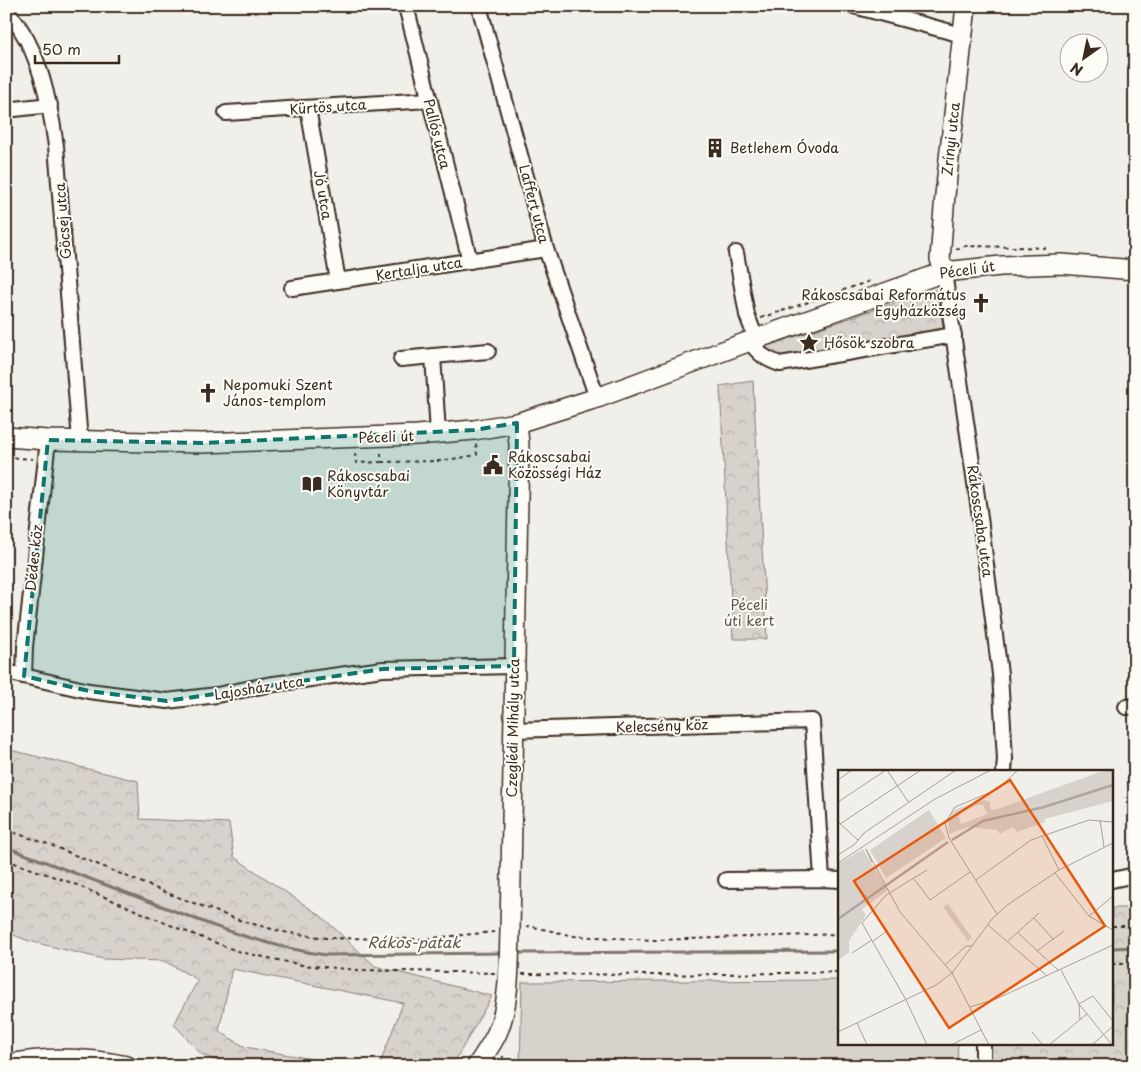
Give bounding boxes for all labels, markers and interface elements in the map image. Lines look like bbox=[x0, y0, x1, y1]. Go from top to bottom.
scale bar bbox=[35, 32, 119, 64]
north arrow bbox=[1058, 32, 1108, 82]
text: 50 m bbox=[42, 37, 81, 60]
text: N bbox=[1066, 57, 1087, 81]
street label: Kürtös utca bbox=[289, 93, 367, 120]
street label: Pallós utca bbox=[419, 96, 456, 172]
street label: Zrínyi utca bbox=[936, 101, 965, 177]
building icon: Betlehem Óvoda bbox=[704, 137, 726, 159]
place label: Betlehem Óvoda bbox=[730, 137, 839, 158]
street label: Laffert utca bbox=[514, 162, 555, 246]
street label: Jó utca bbox=[309, 169, 338, 221]
street label: Göcsej utca bbox=[49, 182, 76, 260]
street label: Kertalja utca bbox=[374, 251, 464, 286]
street label: Péceli út bbox=[938, 255, 996, 284]
place label: Rákoscsabai Református Egyházközség bbox=[801, 284, 966, 321]
church icon: Rákoscsabai Református Egyházközség bbox=[970, 292, 992, 314]
place icon: Hősök szobra bbox=[798, 332, 820, 354]
place label: Hősök szobra bbox=[824, 332, 915, 353]
place label: Nepomuki Szent János-templom bbox=[223, 374, 333, 411]
church icon: Nepomuki Szent János-templom bbox=[197, 382, 219, 404]
street label: Péceli út bbox=[358, 425, 415, 448]
place label: Rákoscsabai Közösségi Ház bbox=[508, 446, 602, 483]
public building icon: Rákoscsabai Közösségi Ház bbox=[482, 454, 504, 476]
street label: Rákoscsaba utca bbox=[962, 464, 999, 579]
place label: Rákoscsabai Könyvtár bbox=[327, 465, 410, 502]
library icon: Rákoscsabai Könyvtár bbox=[301, 473, 323, 495]
street label: Dédes köz bbox=[20, 523, 47, 593]
park label: Péceli úti kert bbox=[724, 594, 774, 631]
street label: Czeglédi Mihály utca bbox=[501, 658, 524, 798]
street label: Lajosház utca bbox=[212, 670, 306, 705]
street label: Kelecsény köz bbox=[615, 713, 709, 738]
inset map bbox=[838, 770, 1114, 1044]
water label: Rákos-patak bbox=[367, 930, 461, 953]

